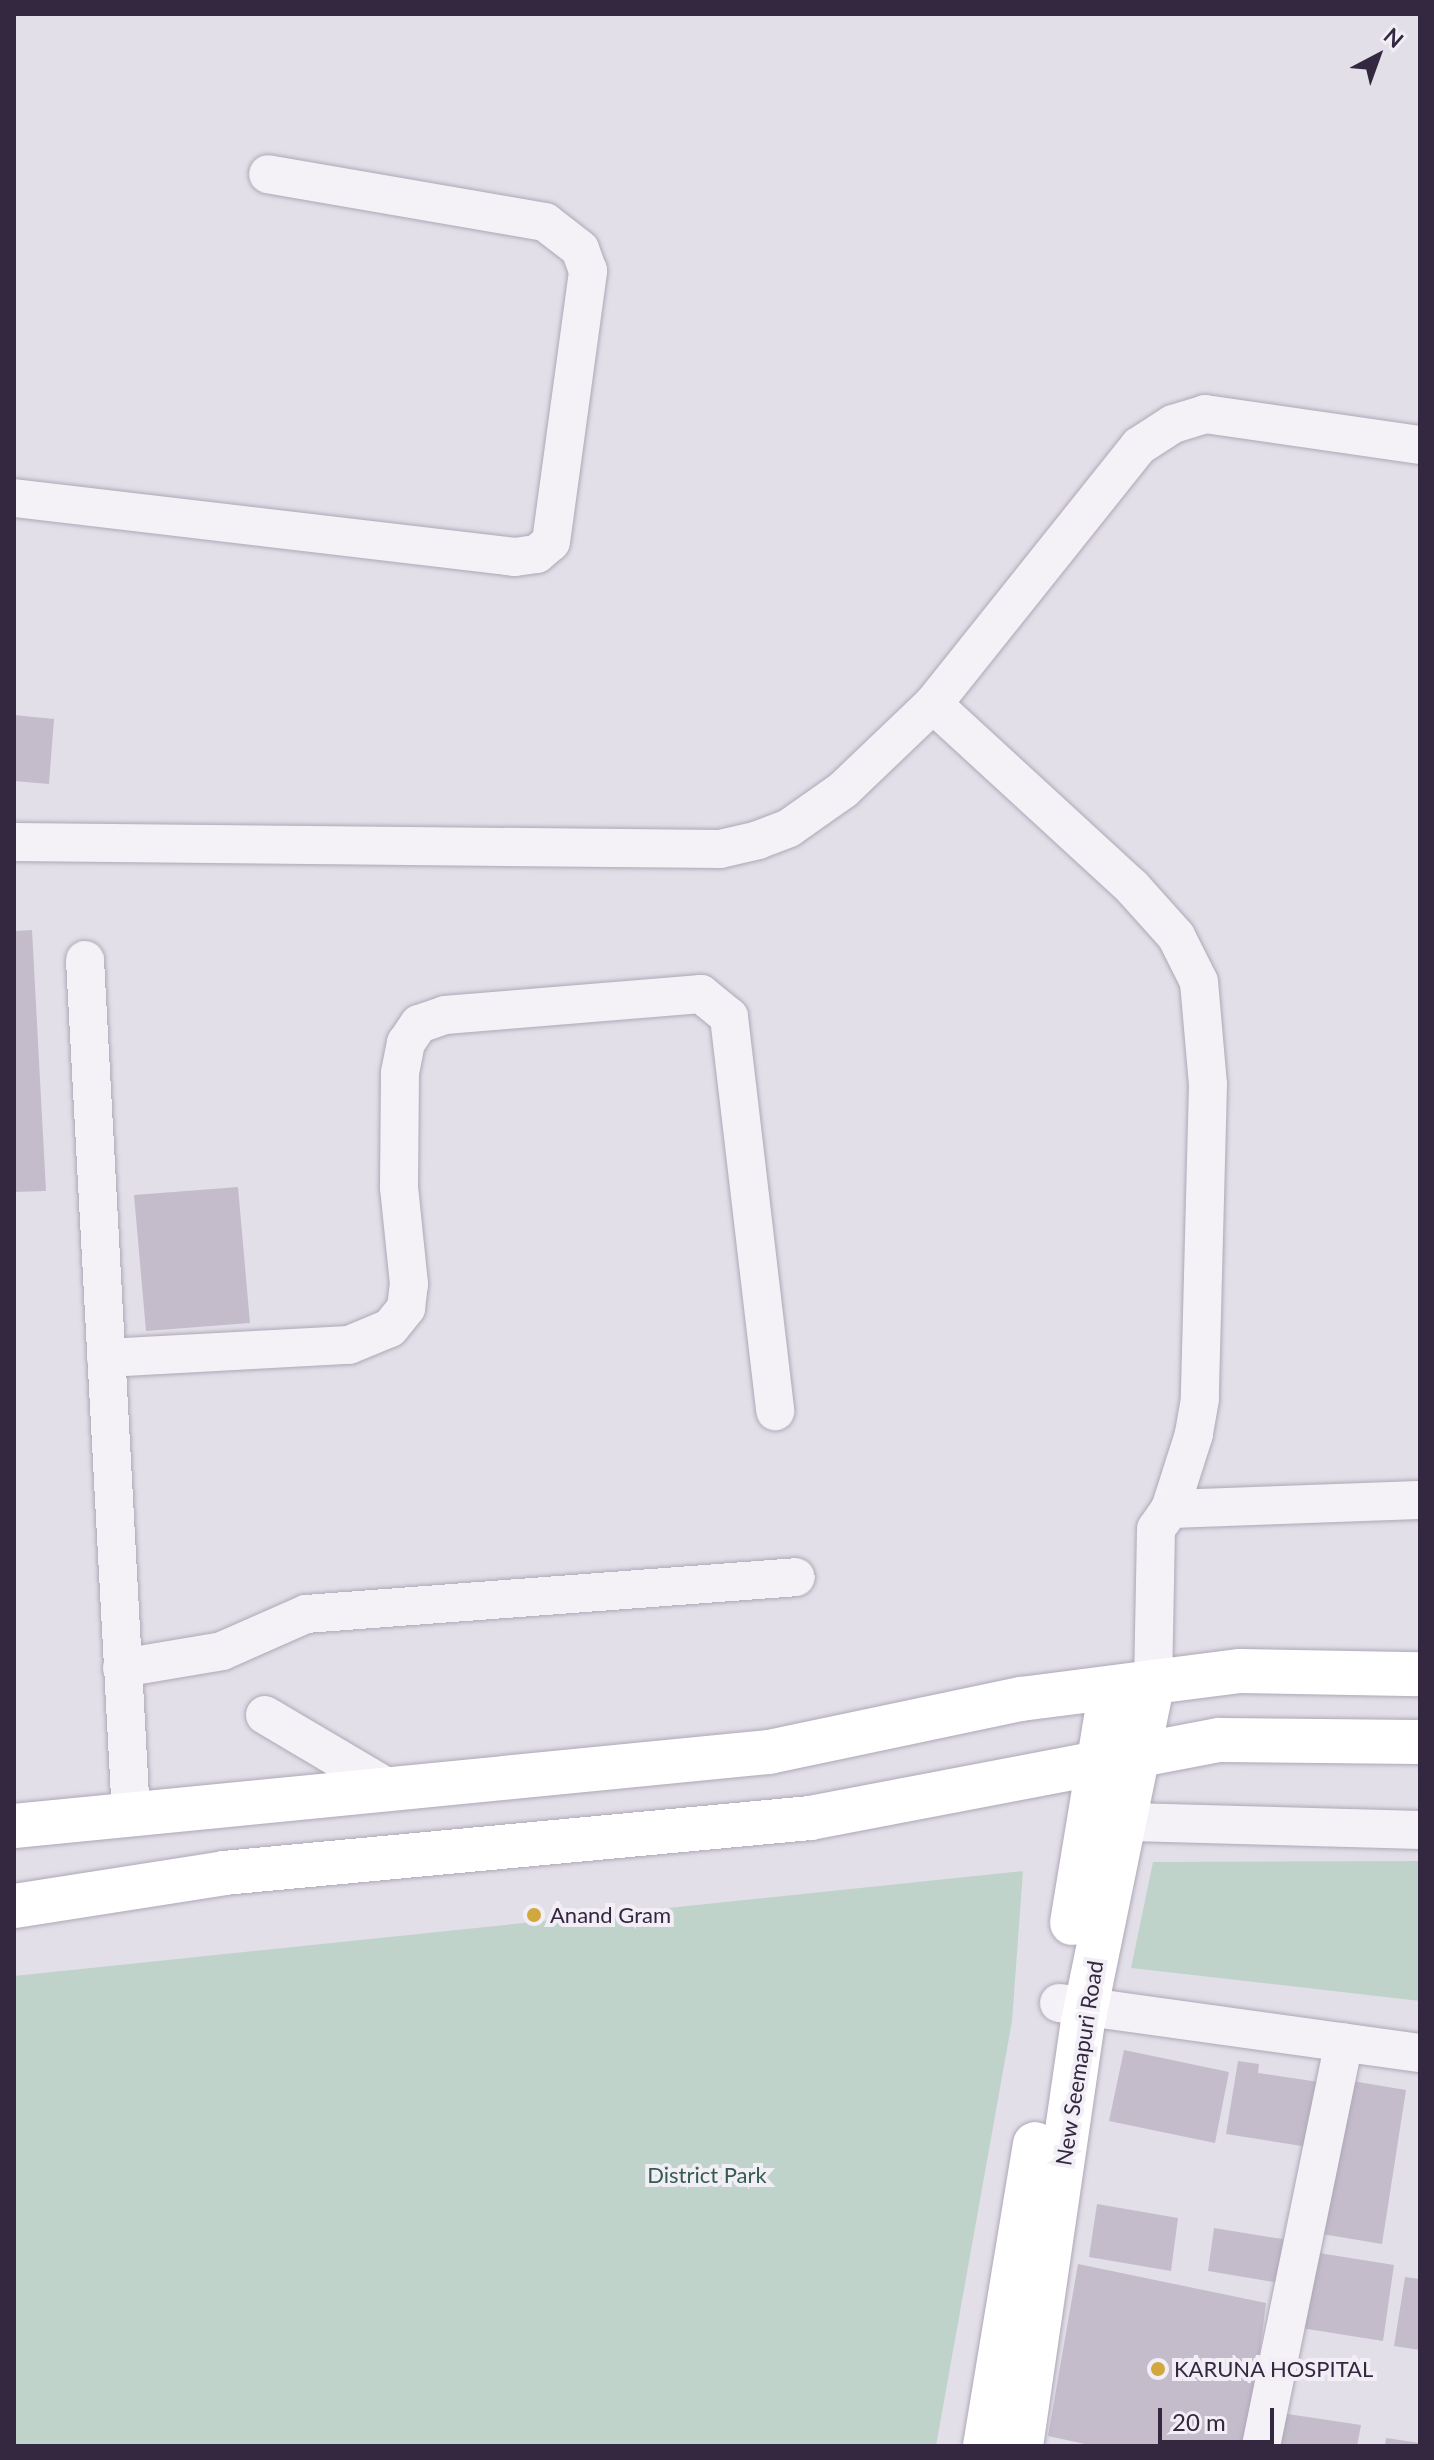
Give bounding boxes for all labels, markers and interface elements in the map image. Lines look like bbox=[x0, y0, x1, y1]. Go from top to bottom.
north arrow bbox=[1338, 16, 1418, 96]
text: N bbox=[1379, 22, 1409, 53]
place label: Anand Gram bbox=[550, 1902, 671, 1928]
marker: Anand Gram bbox=[525, 1906, 543, 1924]
street label: New Seemapuri Road bbox=[1050, 1959, 1108, 2167]
park label: District Park bbox=[647, 2162, 767, 2188]
place label: KARUNA HOSPITAL bbox=[1174, 2356, 1374, 2382]
marker: KARUNA HOSPITAL bbox=[1149, 2360, 1167, 2378]
scale bar bbox=[1162, 2392, 1278, 2442]
text: 20 m bbox=[1172, 2407, 1226, 2436]

